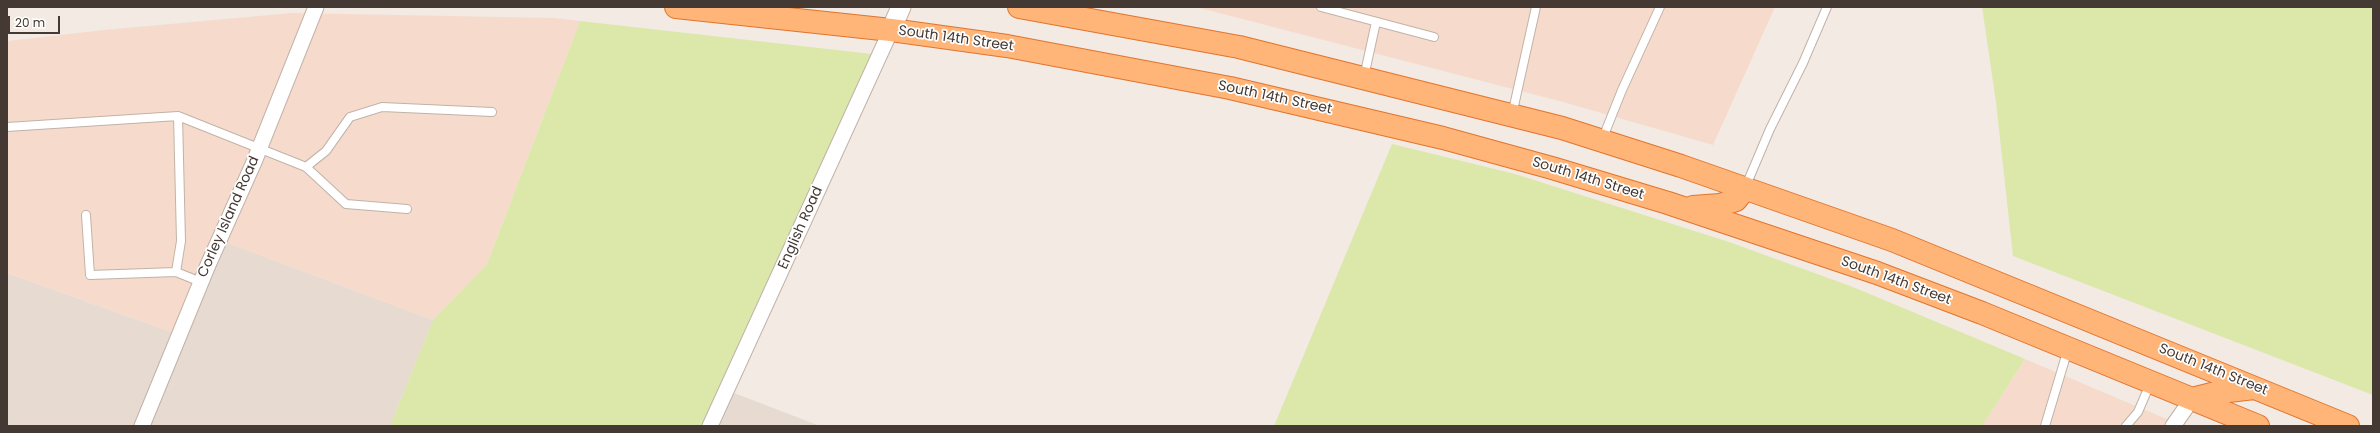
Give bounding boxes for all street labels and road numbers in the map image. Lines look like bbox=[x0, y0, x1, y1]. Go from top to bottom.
street label: South 14th Street bbox=[897, 23, 1015, 55]
street label: South 14th Street bbox=[1217, 78, 1333, 118]
street label: Corley Island Road bbox=[195, 154, 263, 280]
street label: South 14th Street bbox=[1530, 154, 1646, 204]
street label: English Road bbox=[775, 184, 827, 272]
street label: South 14th Street bbox=[1839, 253, 1953, 309]
street label: South 14th Street bbox=[2156, 340, 2270, 400]

